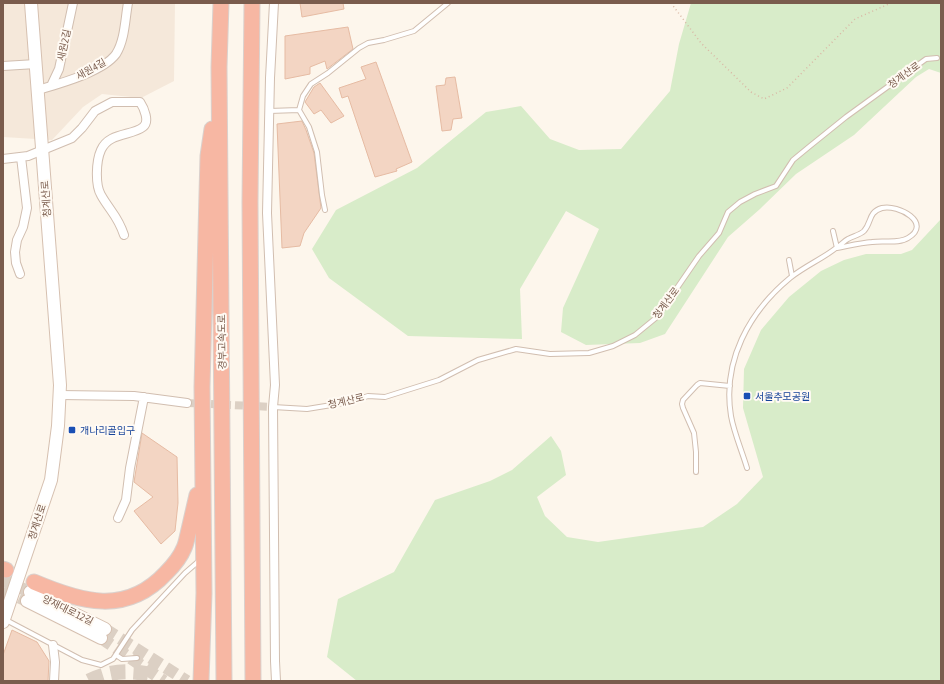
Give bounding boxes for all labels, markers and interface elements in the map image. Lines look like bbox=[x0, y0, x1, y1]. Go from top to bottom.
street label: 새원2길 bbox=[55, 28, 73, 62]
street label: 새원4길 bbox=[74, 56, 108, 82]
street label: 청계산로 bbox=[886, 60, 922, 90]
street label: 청계산로 bbox=[39, 180, 53, 218]
street label: 청계산로 bbox=[651, 285, 681, 321]
street label: 경부고속도로 bbox=[216, 314, 228, 370]
marker: 서울추모공원 bbox=[742, 391, 752, 401]
place label: 서울추모공원 bbox=[755, 391, 810, 402]
street label: 청계산로 bbox=[327, 392, 365, 410]
marker: 개나리골입구 bbox=[67, 425, 77, 435]
place label: 개나리골입구 bbox=[80, 425, 135, 436]
street label: 청계산로 bbox=[26, 503, 48, 541]
street label: 양재대로12길 bbox=[41, 593, 95, 627]

